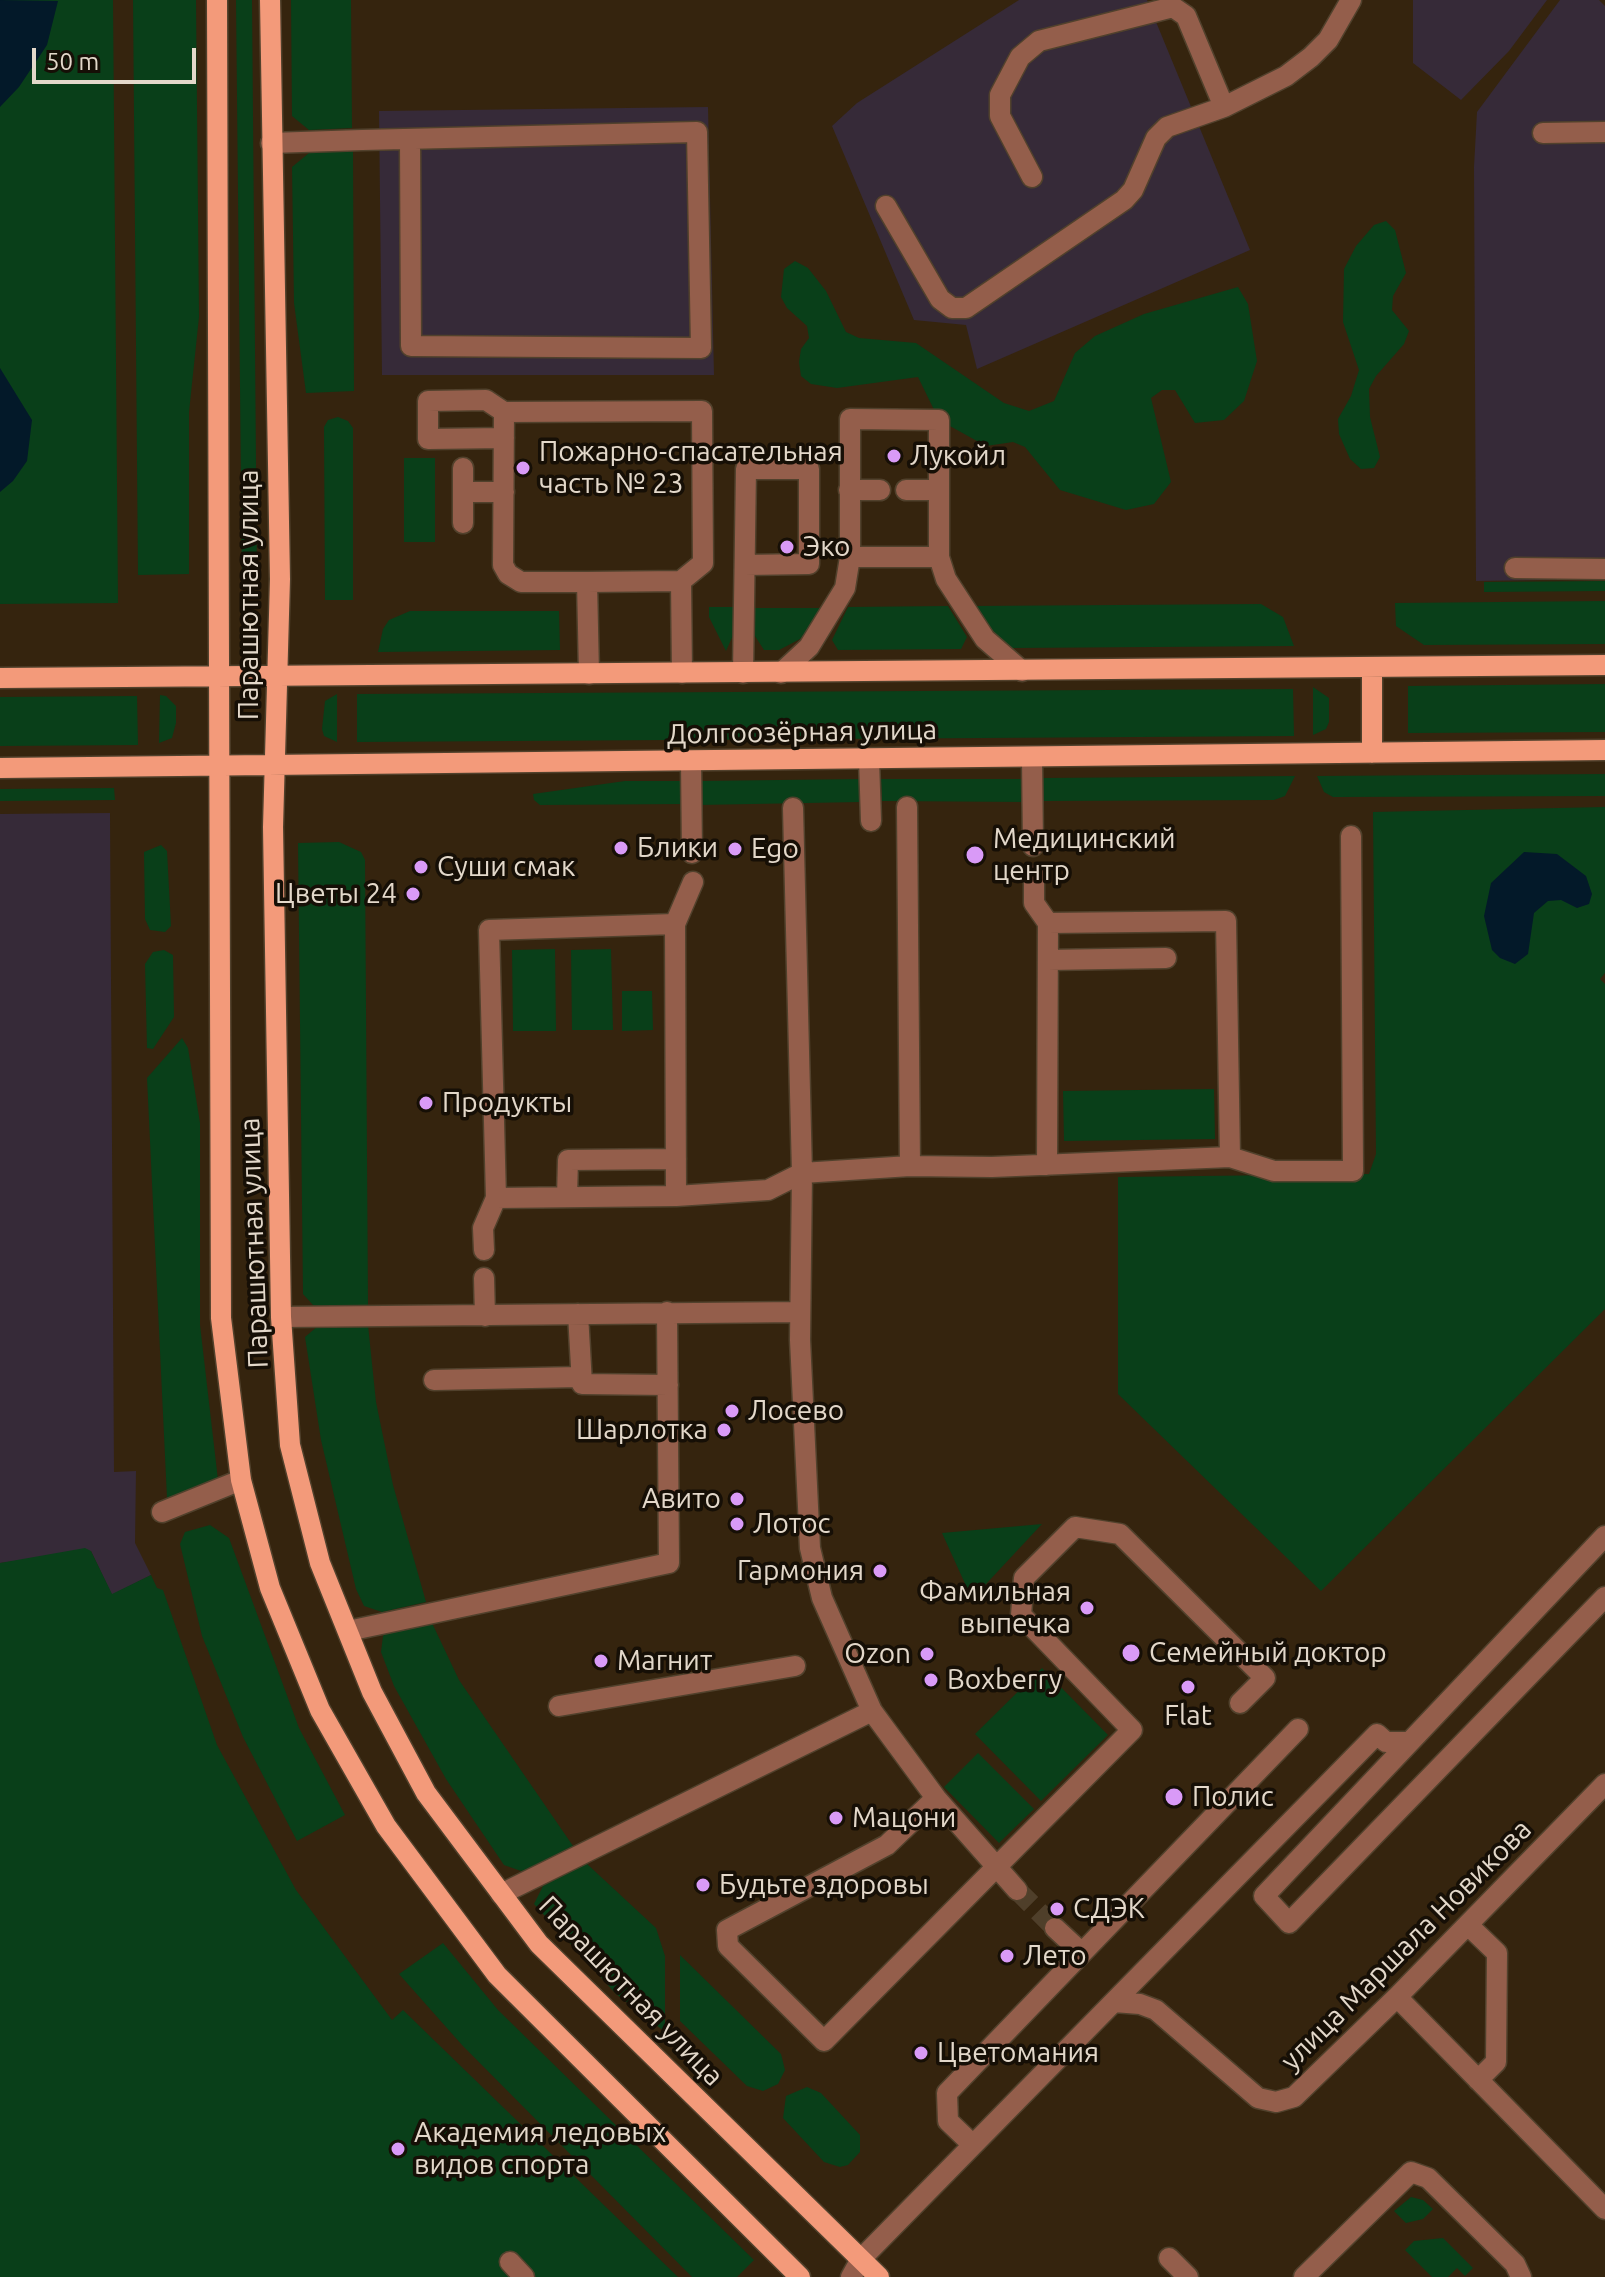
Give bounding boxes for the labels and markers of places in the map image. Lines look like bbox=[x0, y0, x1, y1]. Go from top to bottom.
place label: Пожарно-спасательная часть № 23 bbox=[539, 435, 843, 501]
place label: Лукойл bbox=[910, 439, 1006, 473]
marker: Лукойл bbox=[885, 447, 903, 465]
marker: Пожарно-спасательная часть № 23 bbox=[514, 459, 532, 477]
place label: Эко bbox=[803, 530, 850, 564]
marker: Эко bbox=[778, 538, 796, 556]
place label: Медицинский центр bbox=[993, 822, 1176, 888]
place label: Блики bbox=[637, 831, 718, 865]
place label: Ego bbox=[751, 832, 799, 866]
marker: Блики bbox=[612, 839, 630, 857]
marker: Ego bbox=[726, 840, 744, 858]
marker: Медицинский центр bbox=[964, 844, 986, 866]
place label: Суши смак bbox=[437, 850, 576, 884]
marker: Суши смак bbox=[412, 858, 430, 876]
place label: Цветы 24 bbox=[275, 877, 397, 911]
marker: Цветы 24 bbox=[404, 885, 422, 903]
place label: Продукты bbox=[442, 1086, 572, 1120]
marker: Продукты bbox=[417, 1094, 435, 1112]
place label: Лосево bbox=[748, 1394, 844, 1428]
marker: Лосево bbox=[723, 1402, 741, 1420]
place label: Шарлотка bbox=[576, 1413, 708, 1447]
marker: Шарлотка bbox=[715, 1421, 733, 1439]
place label: Авито bbox=[642, 1482, 721, 1516]
marker: Авито bbox=[728, 1490, 746, 1508]
place label: Лотос bbox=[753, 1507, 831, 1541]
marker: Лотос bbox=[728, 1515, 746, 1533]
place label: Гармония bbox=[737, 1554, 864, 1588]
marker: Гармония bbox=[871, 1562, 889, 1580]
place label: Фамильная выпечка bbox=[919, 1575, 1071, 1641]
marker: Фамильная выпечка bbox=[1078, 1599, 1096, 1617]
place label: Семейный доктор bbox=[1149, 1636, 1387, 1670]
place label: Ozon bbox=[844, 1637, 911, 1671]
marker: Семейный доктор bbox=[1120, 1642, 1142, 1664]
place label: Магнит bbox=[617, 1644, 712, 1678]
marker: Ozon bbox=[918, 1645, 936, 1663]
marker: Магнит bbox=[592, 1652, 610, 1670]
place label: Boxberry bbox=[947, 1663, 1062, 1697]
marker: Boxberry bbox=[922, 1671, 940, 1689]
marker: Flat bbox=[1179, 1678, 1197, 1696]
place label: Flat bbox=[1164, 1699, 1212, 1733]
place label: Полис bbox=[1192, 1780, 1274, 1814]
marker: Полис bbox=[1163, 1786, 1185, 1808]
place label: Мацони bbox=[852, 1801, 956, 1835]
marker: Мацони bbox=[827, 1809, 845, 1827]
place label: Будьте здоровы bbox=[719, 1868, 929, 1902]
marker: Будьте здоровы bbox=[694, 1876, 712, 1894]
place label: СДЭК bbox=[1073, 1892, 1145, 1926]
marker: СДЭК bbox=[1048, 1900, 1066, 1918]
place label: Лето bbox=[1023, 1939, 1087, 1973]
marker: Лето bbox=[998, 1947, 1016, 1965]
place label: Цветомания bbox=[937, 2036, 1099, 2070]
marker: Цветомания bbox=[912, 2044, 930, 2062]
place label: Академия ледовых видов спорта bbox=[414, 2116, 666, 2182]
marker: Академия ледовых видов спорта bbox=[389, 2140, 407, 2158]

